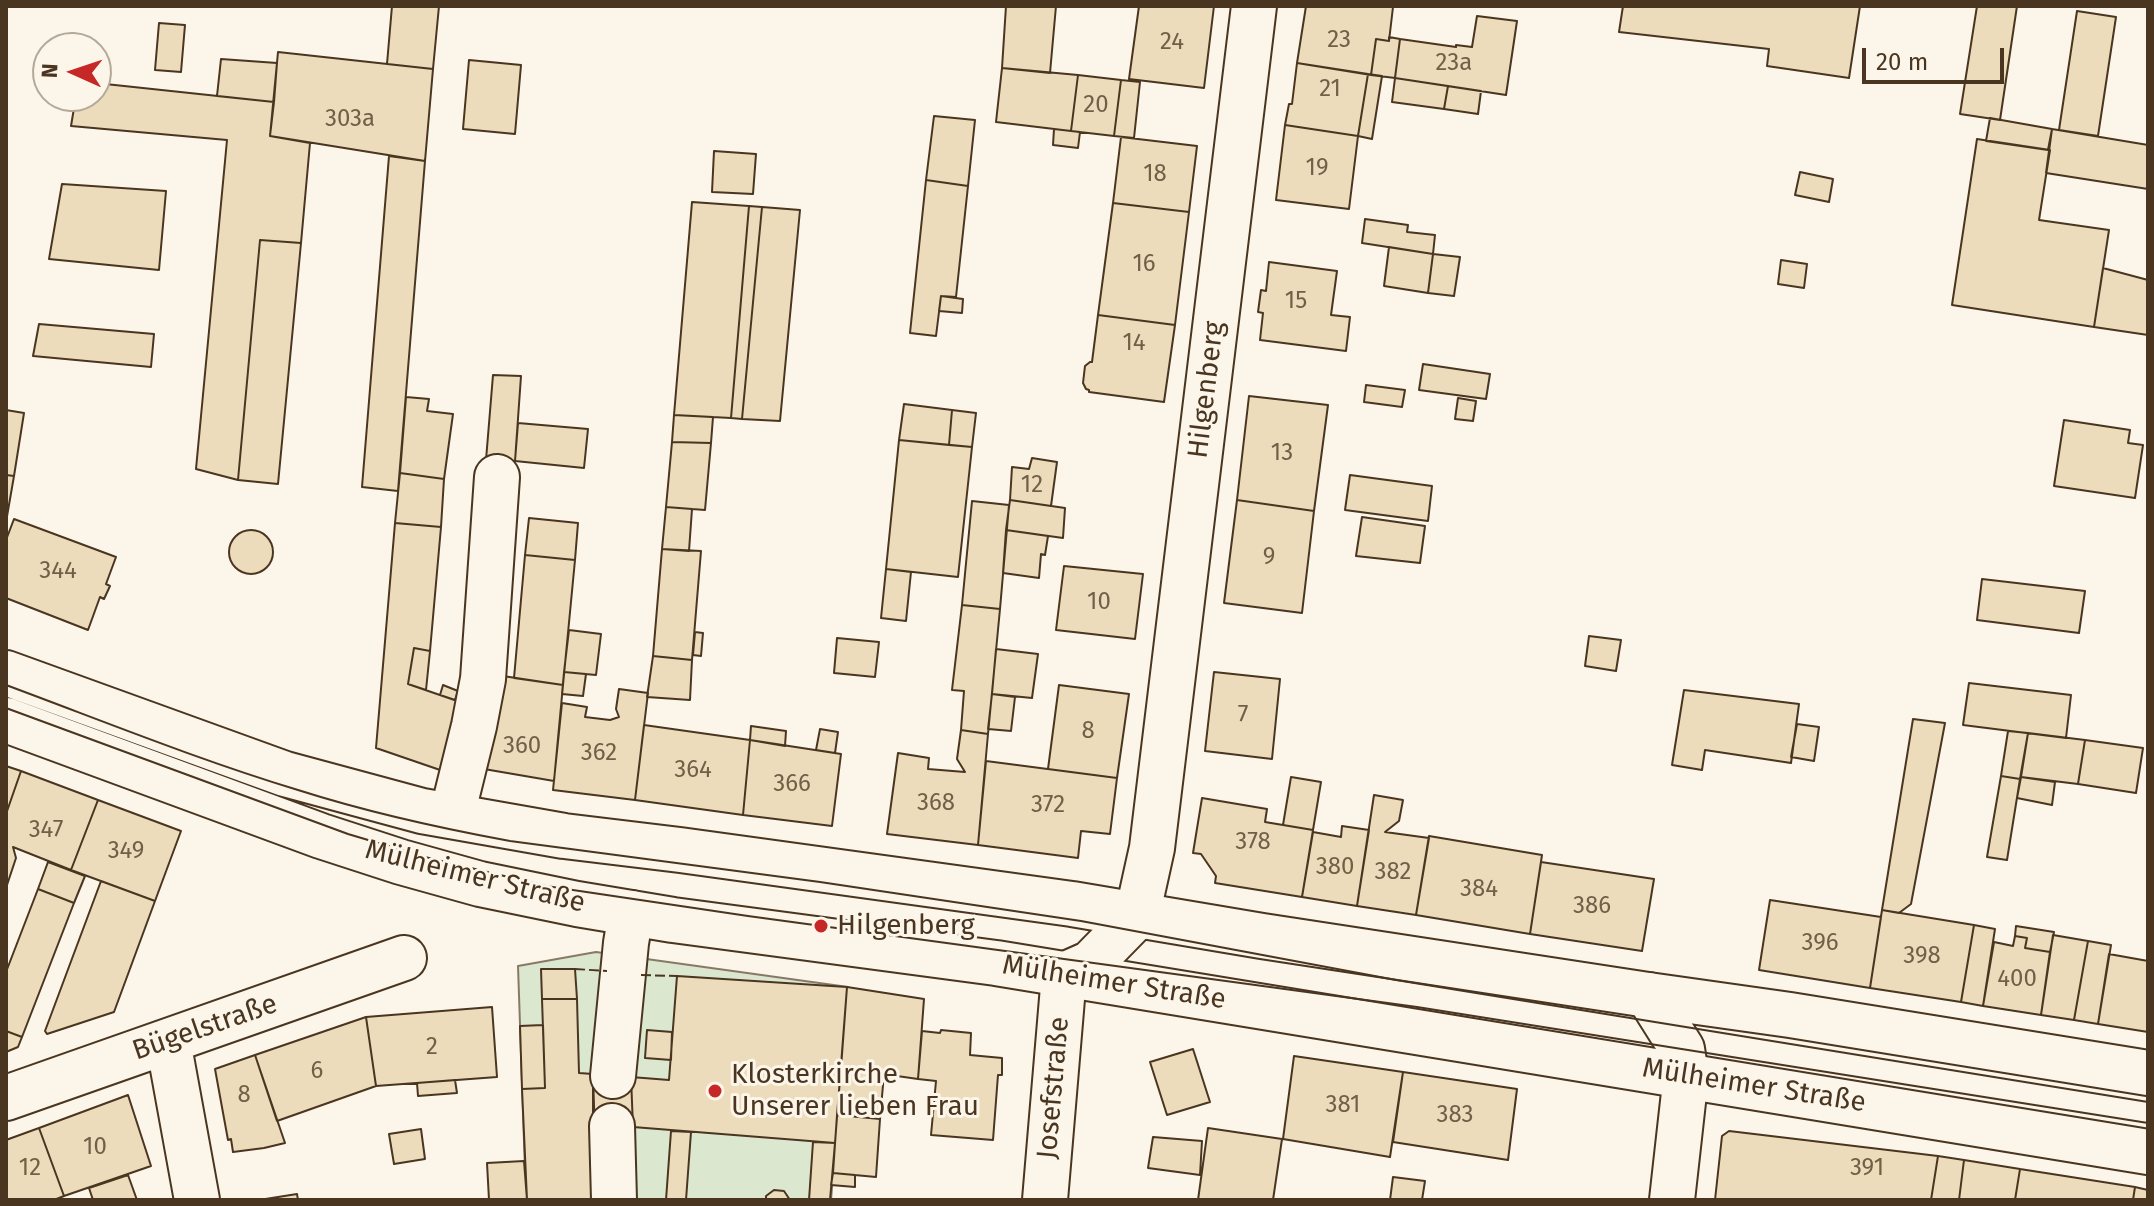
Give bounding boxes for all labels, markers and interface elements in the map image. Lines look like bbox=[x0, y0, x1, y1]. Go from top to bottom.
house number: 23 bbox=[1327, 26, 1351, 54]
house number: 24 bbox=[1160, 28, 1184, 56]
north arrow bbox=[32, 32, 112, 112]
scale bar bbox=[1866, 32, 2008, 82]
text: 20 m bbox=[1876, 48, 1928, 76]
house number: 23a bbox=[1436, 49, 1472, 77]
text: N bbox=[36, 63, 63, 79]
house number: 21 bbox=[1319, 75, 1341, 103]
house number: 20 bbox=[1083, 91, 1109, 119]
house number: 303a bbox=[325, 105, 375, 133]
house number: 19 bbox=[1306, 154, 1328, 182]
house number: 18 bbox=[1143, 160, 1167, 188]
house number: 16 bbox=[1132, 250, 1156, 278]
house number: 15 bbox=[1285, 287, 1307, 315]
street label: Hilgenberg bbox=[1182, 320, 1232, 460]
house number: 14 bbox=[1122, 329, 1146, 357]
house number: 13 bbox=[1271, 439, 1293, 467]
house number: 12 bbox=[1021, 471, 1043, 499]
house number: 9 bbox=[1263, 543, 1275, 571]
house number: 344 bbox=[39, 557, 77, 585]
house number: 10 bbox=[1087, 588, 1111, 616]
house number: 7 bbox=[1238, 701, 1248, 729]
house number: 8 bbox=[1081, 717, 1095, 745]
house number: 360 bbox=[503, 732, 541, 760]
house number: 362 bbox=[581, 739, 617, 767]
house number: 364 bbox=[674, 756, 712, 784]
house number: 366 bbox=[773, 770, 811, 798]
house number: 368 bbox=[917, 789, 955, 817]
house number: 372 bbox=[1031, 791, 1065, 819]
house number: 347 bbox=[29, 816, 63, 844]
house number: 378 bbox=[1235, 828, 1271, 856]
street label: Mülheimer Straße bbox=[361, 833, 589, 921]
house number: 349 bbox=[108, 837, 144, 865]
house number: 380 bbox=[1316, 853, 1354, 881]
house number: 382 bbox=[1375, 858, 1411, 886]
house number: 384 bbox=[1460, 875, 1498, 903]
house number: 386 bbox=[1573, 892, 1611, 920]
place label: Hilgenberg bbox=[837, 909, 975, 943]
marker: Hilgenberg bbox=[812, 917, 830, 935]
house number: 396 bbox=[1801, 929, 1839, 957]
house number: 398 bbox=[1903, 942, 1941, 970]
street label: Mülheimer Straße bbox=[1000, 949, 1228, 1017]
house number: 400 bbox=[1997, 965, 2037, 993]
street label: Bügelstraße bbox=[128, 988, 282, 1068]
street label: Josefstraße bbox=[1031, 1016, 1077, 1160]
house number: 2 bbox=[426, 1033, 438, 1061]
street label: Mülheimer Straße bbox=[1640, 1052, 1868, 1120]
house number: 6 bbox=[311, 1057, 323, 1085]
place label: Klosterkirche Unserer lieben Frau bbox=[731, 1058, 979, 1124]
house number: 8 bbox=[237, 1081, 251, 1109]
marker: Klosterkirche Unserer lieben Frau bbox=[706, 1082, 724, 1100]
house number: 381 bbox=[1326, 1091, 1360, 1119]
house number: 383 bbox=[1436, 1101, 1474, 1129]
house number: 10 bbox=[83, 1133, 107, 1161]
house number: 12 bbox=[19, 1154, 41, 1182]
house number: 391 bbox=[1850, 1154, 1884, 1182]

